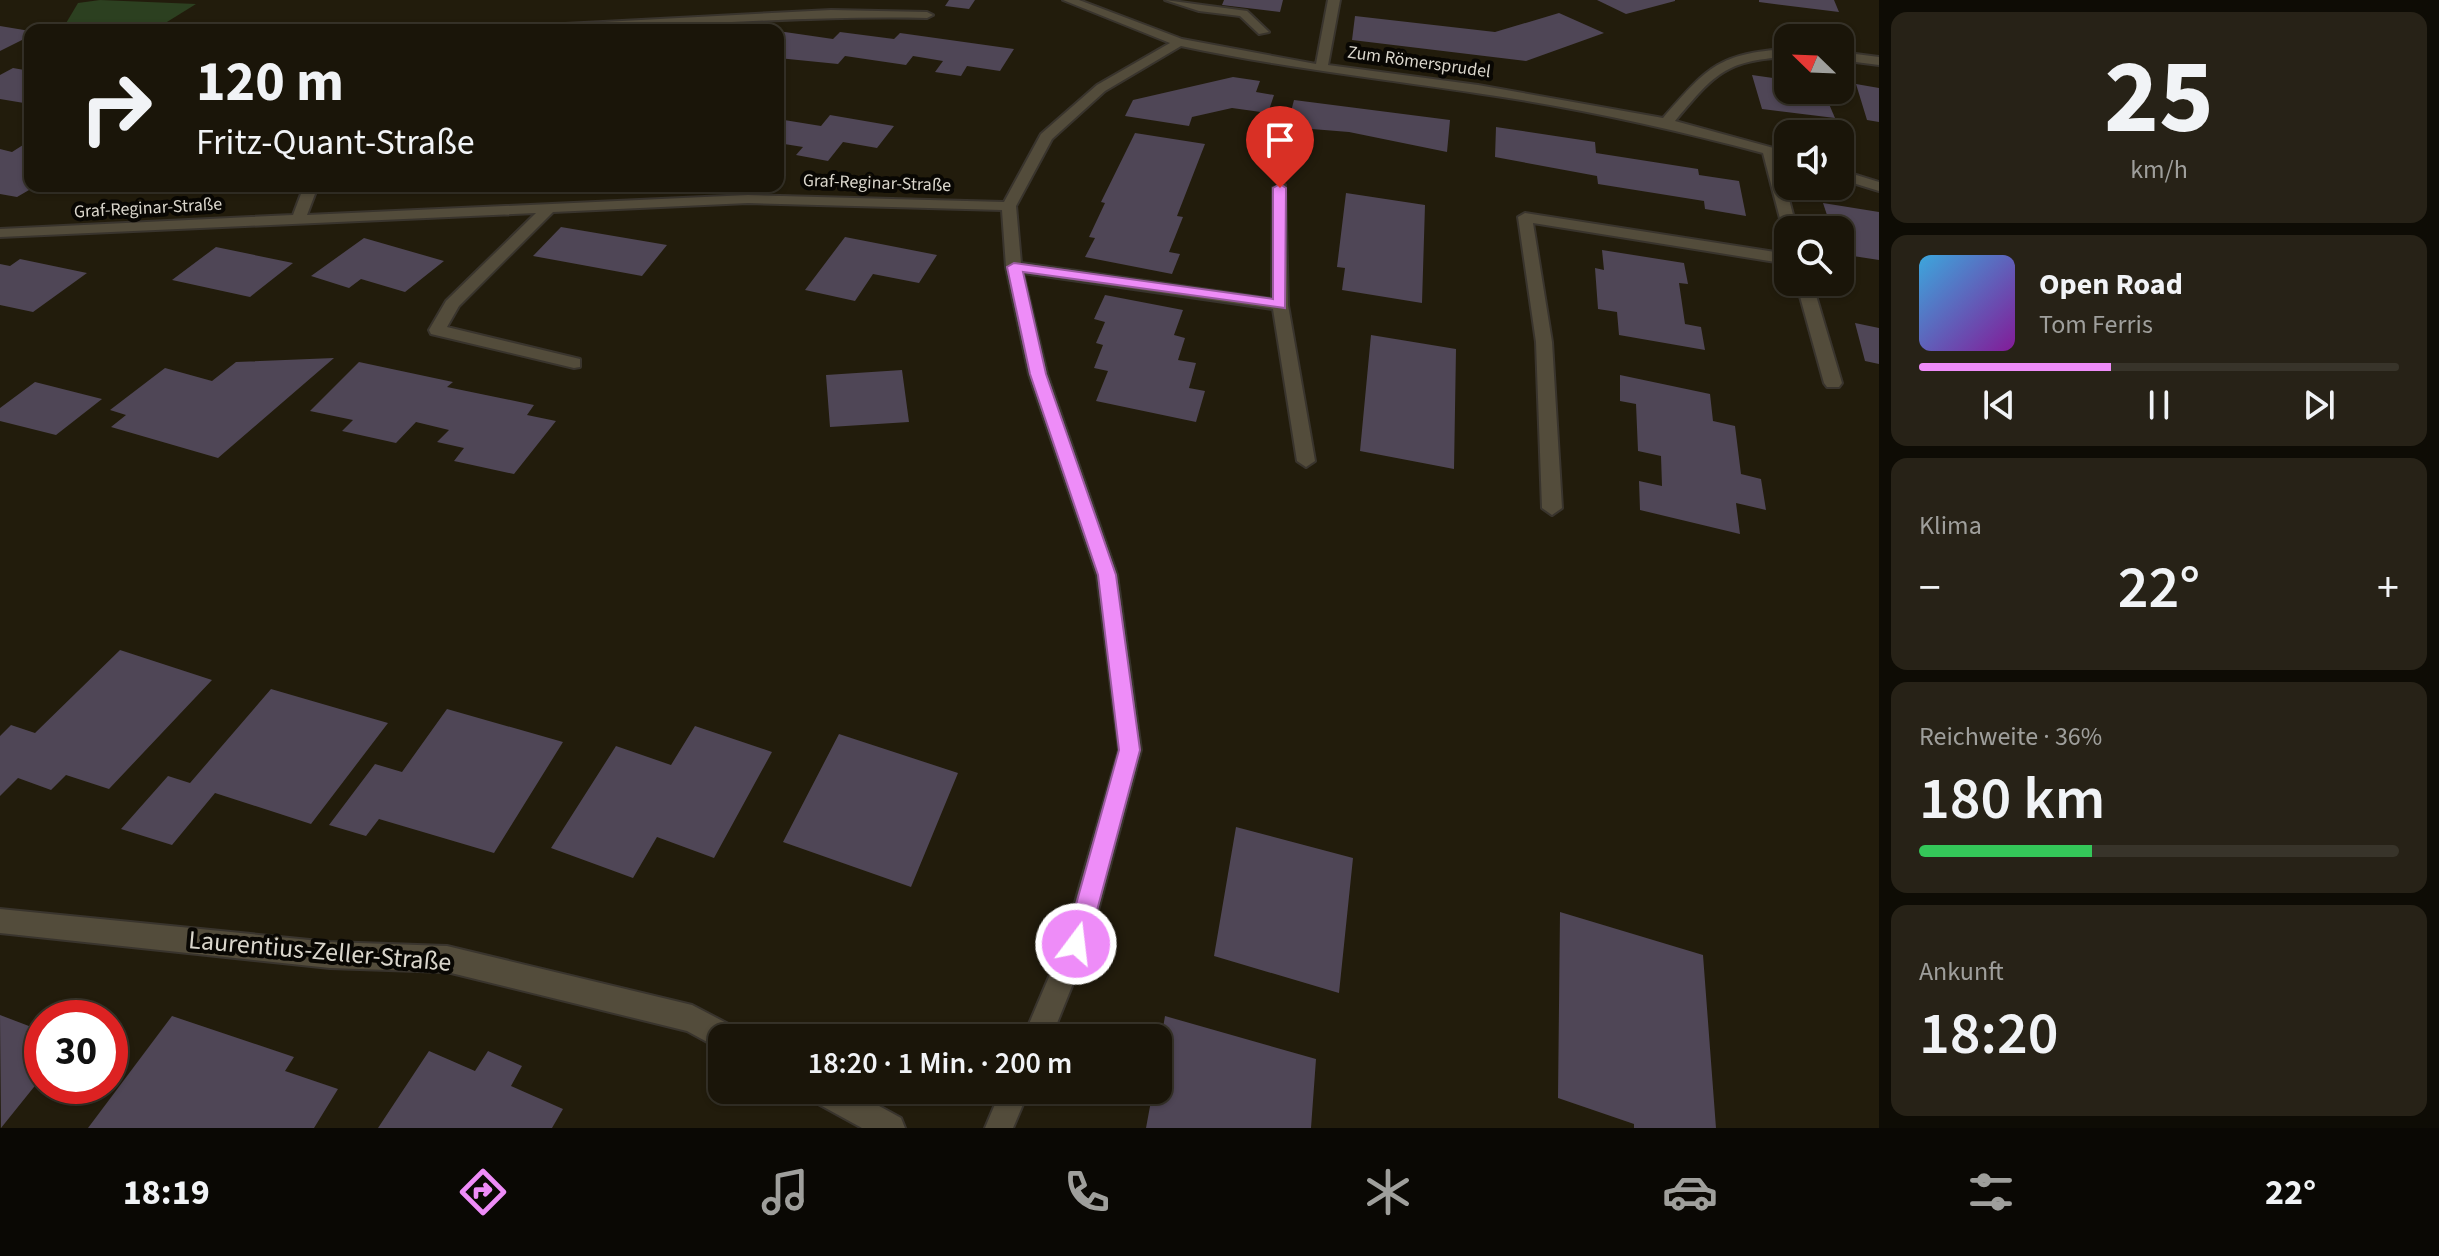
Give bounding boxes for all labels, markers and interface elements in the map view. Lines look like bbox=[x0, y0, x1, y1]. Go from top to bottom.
north arrow bbox=[1774, 24, 1854, 104]
map controls bbox=[1774, 24, 1854, 296]
text: 25 bbox=[2104, 25, 2214, 173]
street label: Zum Römersprudel bbox=[1346, 40, 1492, 84]
text: 120 m bbox=[196, 43, 344, 122]
icon: right bbox=[64, 56, 168, 160]
pin bbox=[1246, 106, 1314, 188]
text: Fritz-Quant-Straße bbox=[196, 117, 475, 168]
icon: arrive bbox=[1258, 118, 1302, 162]
button: sound bbox=[1774, 120, 1854, 200]
text: km/h bbox=[2130, 151, 2188, 188]
street label: Graf-Reginar-Straße bbox=[802, 168, 952, 198]
street label: Graf-Reginar-Straße bbox=[73, 192, 223, 224]
button: search bbox=[1774, 216, 1854, 296]
text: Open Road bbox=[2039, 263, 2183, 306]
text: Tom Ferris bbox=[2039, 306, 2153, 343]
icon: previous bbox=[1977, 383, 2021, 427]
icon: pause bbox=[2137, 383, 2181, 427]
icon: next bbox=[2297, 383, 2341, 427]
text: Klima bbox=[1919, 507, 1982, 544]
text: 22° bbox=[2118, 546, 2200, 631]
text: − bbox=[1919, 557, 1941, 620]
text: + bbox=[2377, 557, 2399, 620]
text: Reichweite · 36% bbox=[1919, 718, 2102, 755]
text: 180 km bbox=[1919, 757, 2105, 842]
position arrow bbox=[1034, 902, 1118, 986]
street label: Laurentius-Zeller-Straße bbox=[187, 921, 453, 981]
text: Ankunft bbox=[1919, 953, 2004, 990]
text: 18:20 bbox=[1919, 992, 2059, 1077]
speed limit sign: 30 bbox=[24, 1000, 128, 1104]
text: 18:20 · 1 Min. · 200 m bbox=[808, 1042, 1072, 1085]
icon: directions bbox=[455, 1164, 511, 1220]
icon: music bbox=[757, 1164, 813, 1220]
icon: phone bbox=[1059, 1164, 1115, 1220]
icon: climate bbox=[1360, 1164, 1416, 1220]
icon: car bbox=[1662, 1164, 1718, 1220]
icon: filters bbox=[1963, 1164, 2019, 1220]
text: 18:19 bbox=[123, 1167, 210, 1218]
text: 22° bbox=[2265, 1167, 2316, 1218]

